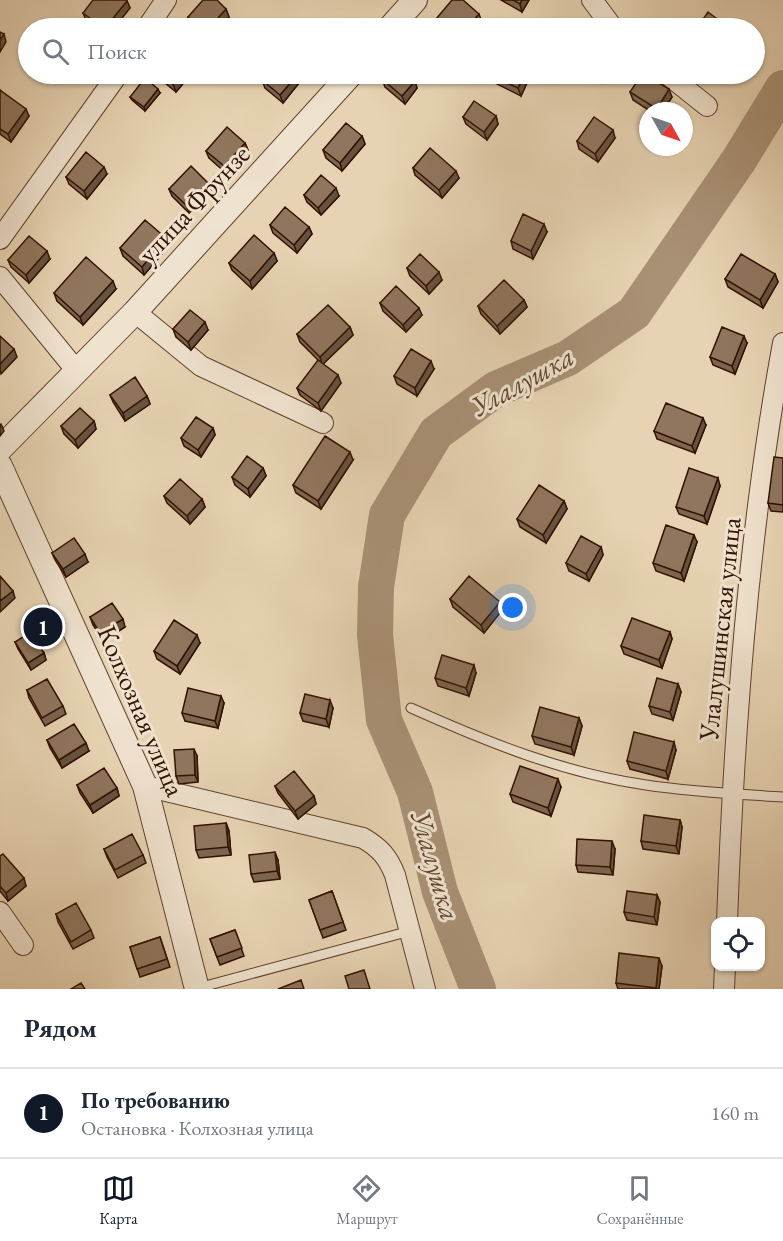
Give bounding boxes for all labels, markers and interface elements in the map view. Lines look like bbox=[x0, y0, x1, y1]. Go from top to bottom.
search box bbox=[18, 18, 765, 84]
icon: search bbox=[39, 35, 72, 68]
text: Поиск bbox=[87, 37, 147, 66]
north arrow bbox=[639, 102, 693, 156]
street label: улица Фрунзе bbox=[130, 137, 257, 270]
water label: Улалушка bbox=[464, 338, 580, 424]
street label: Улалушинская улица bbox=[690, 515, 749, 743]
your location bbox=[498, 593, 527, 622]
pin: 1 bbox=[24, 604, 63, 650]
street label: Колхозная улица bbox=[90, 620, 193, 802]
water label: Улалушка bbox=[403, 806, 469, 924]
map controls bbox=[711, 917, 765, 971]
button: locate bbox=[711, 917, 765, 971]
text: Рядом bbox=[24, 1011, 97, 1045]
text: По требованию bbox=[81, 1086, 230, 1115]
text: 1 bbox=[38, 1100, 49, 1126]
text: 160 m bbox=[711, 1100, 759, 1126]
text: Остановка · Колхозная улица bbox=[81, 1115, 314, 1141]
tab: Карта bbox=[99, 1172, 138, 1229]
tab: Маршрут bbox=[336, 1172, 398, 1229]
tab: Сохранённые bbox=[596, 1172, 684, 1229]

